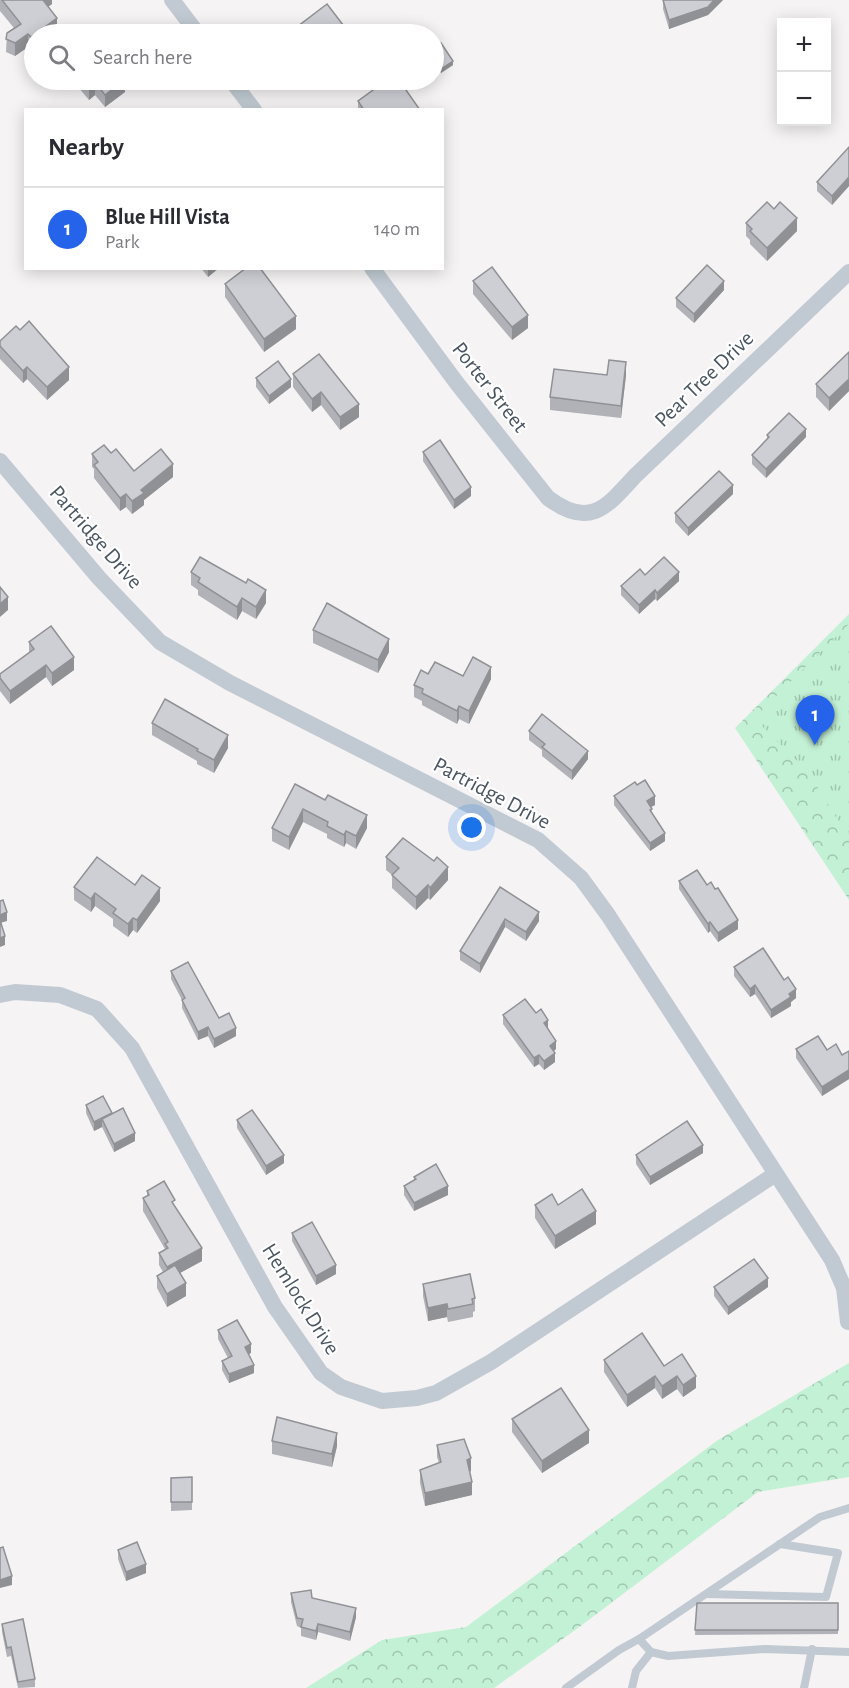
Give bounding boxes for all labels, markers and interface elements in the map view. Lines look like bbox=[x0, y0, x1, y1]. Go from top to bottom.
map controls bbox=[777, 18, 831, 126]
button: + bbox=[777, 18, 831, 72]
search box bbox=[24, 24, 444, 90]
icon: search bbox=[45, 41, 78, 74]
text: Search here bbox=[93, 46, 192, 68]
button: − bbox=[777, 72, 831, 126]
text: Nearby bbox=[48, 134, 124, 160]
text: Blue Hill Vista bbox=[105, 206, 230, 228]
text: 1 bbox=[64, 219, 71, 239]
text: 140 m bbox=[374, 219, 420, 239]
text: Park bbox=[105, 232, 140, 252]
street label: Pear Tree Drive bbox=[651, 327, 757, 431]
street label: Porter Street bbox=[448, 338, 532, 436]
street label: Partridge Drive bbox=[45, 481, 147, 593]
pin: 1 bbox=[796, 696, 834, 745]
street label: Partridge Drive bbox=[430, 753, 554, 833]
your location bbox=[457, 813, 486, 842]
street label: Hemlock Drive bbox=[258, 1240, 344, 1358]

